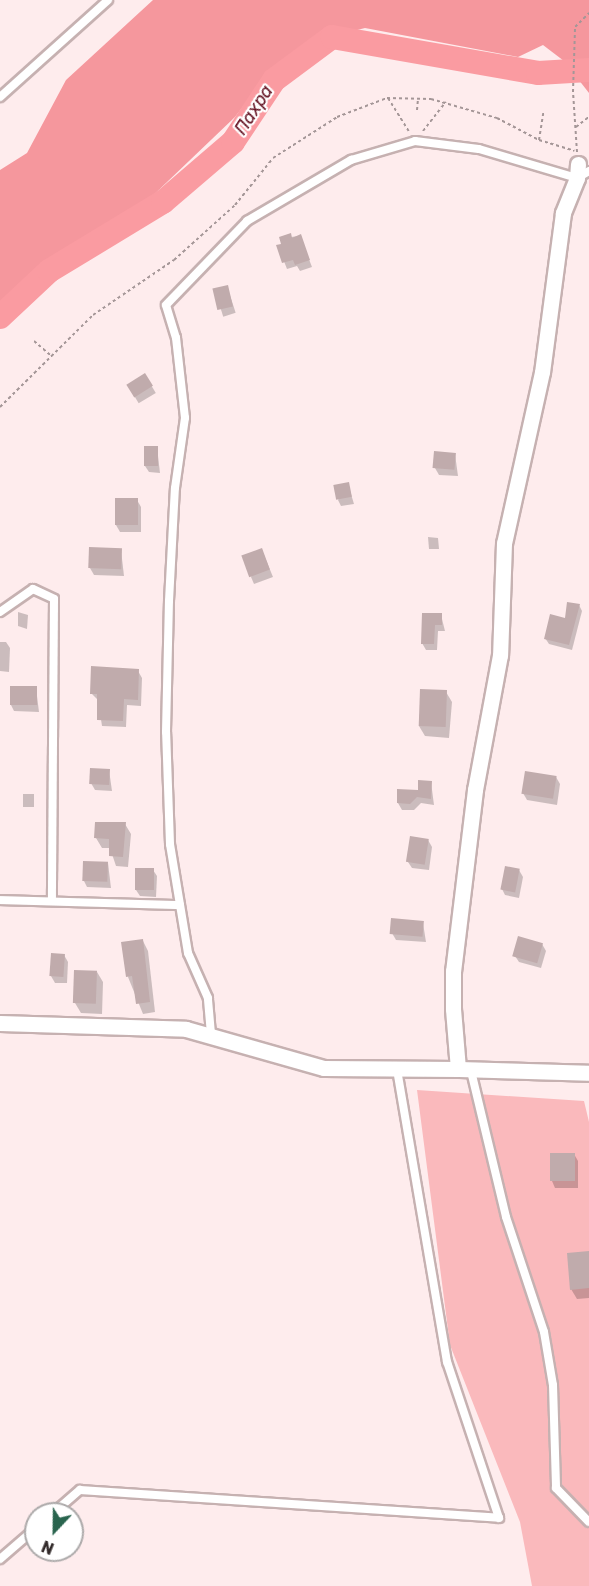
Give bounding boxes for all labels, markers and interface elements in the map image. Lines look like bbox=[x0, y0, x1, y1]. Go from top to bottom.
water label: Пахра bbox=[230, 81, 278, 139]
north arrow bbox=[24, 1502, 84, 1562]
text: N bbox=[39, 1536, 57, 1558]

